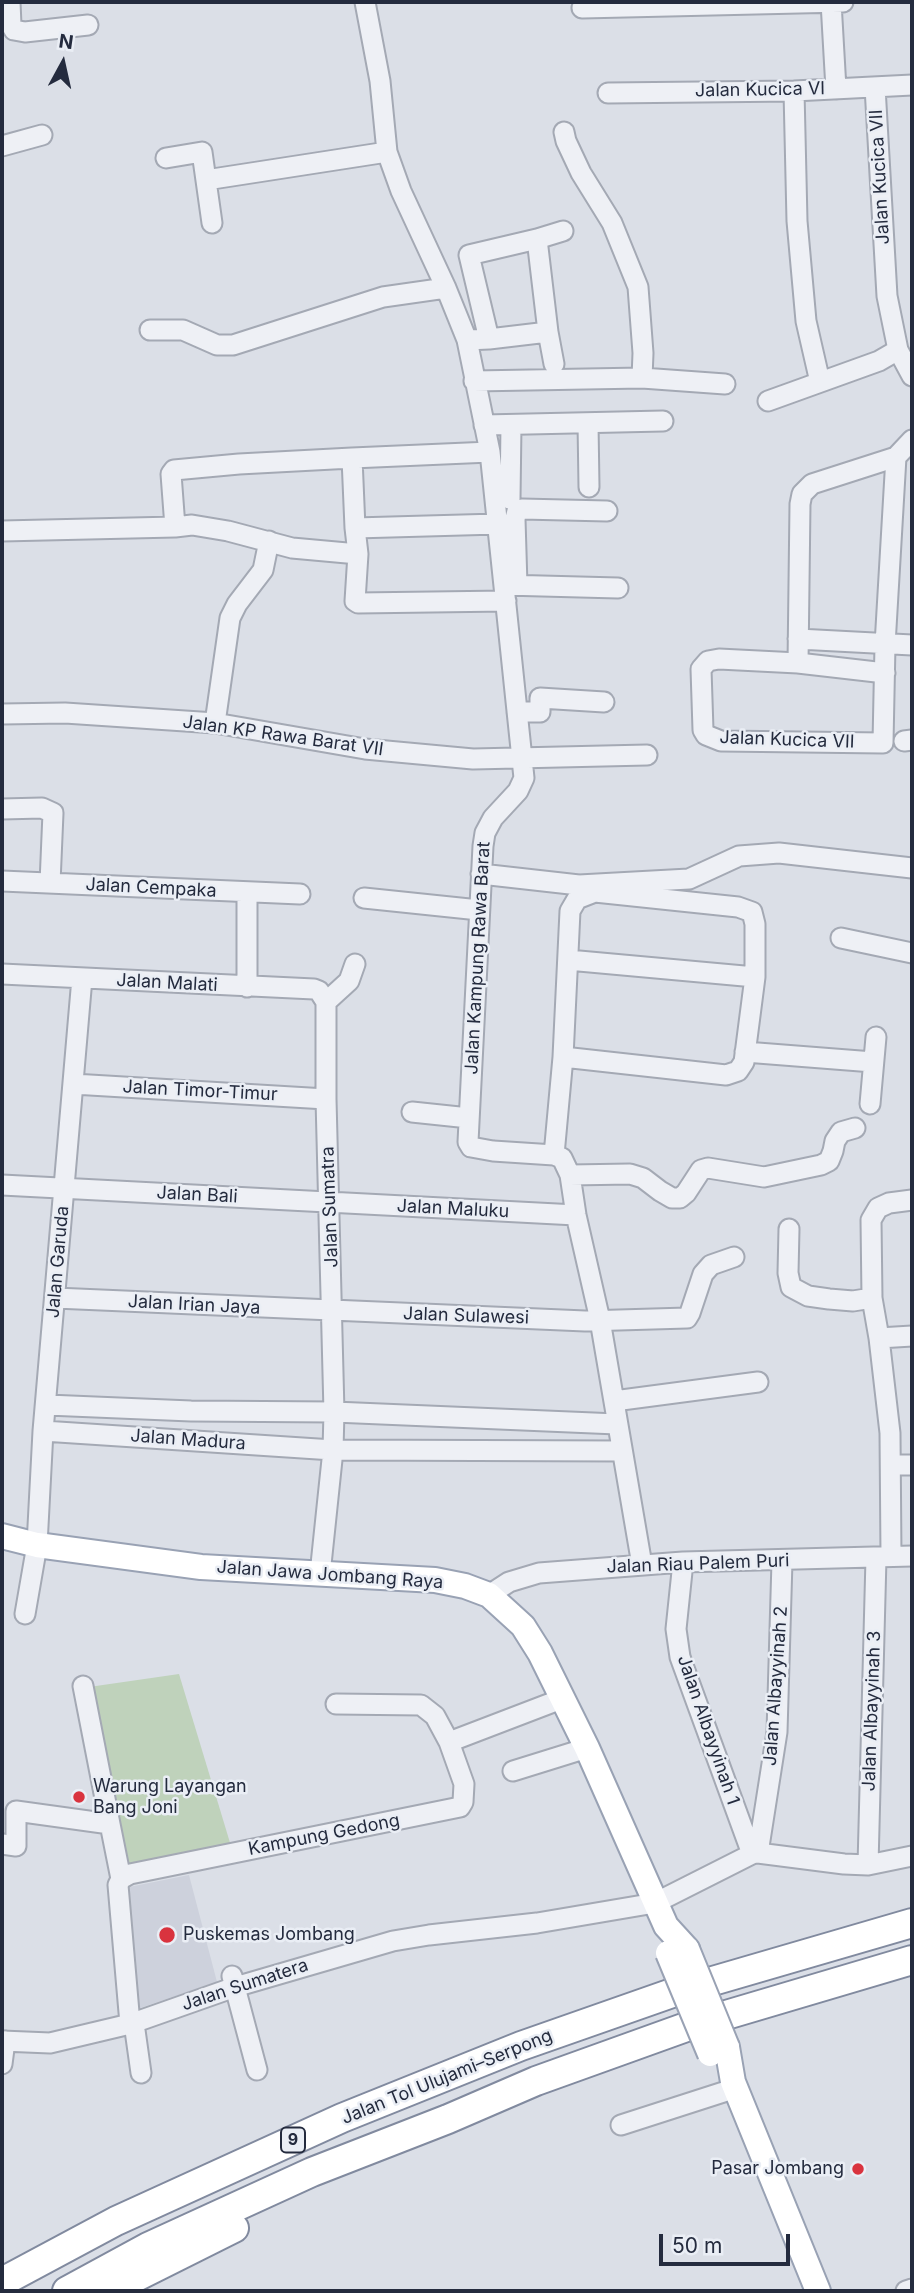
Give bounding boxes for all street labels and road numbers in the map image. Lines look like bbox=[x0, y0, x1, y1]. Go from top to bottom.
street label: Jalan Kucica VI bbox=[695, 78, 825, 102]
street label: Jalan Kucica VII bbox=[866, 109, 894, 245]
street label: Jalan KP Rawa Barat VII bbox=[181, 711, 385, 761]
street label: Jalan Kucica VII bbox=[719, 727, 855, 753]
street label: Jalan Kampung Rawa Barat bbox=[461, 841, 495, 1075]
street label: Jalan Cempaka bbox=[85, 874, 217, 902]
street label: Jalan Malati bbox=[116, 970, 218, 996]
street label: Jalan Timor-Timur bbox=[122, 1076, 278, 1106]
street label: Jalan Sumatra bbox=[317, 1146, 343, 1268]
street label: Jalan Bali bbox=[156, 1182, 238, 1208]
street label: Jalan Maluku bbox=[396, 1195, 510, 1223]
street label: Jalan Garuda bbox=[42, 1205, 74, 1319]
street label: Jalan Irian Jaya bbox=[127, 1291, 261, 1319]
street label: Jalan Sulawesi bbox=[403, 1303, 529, 1329]
street label: Jalan Madura bbox=[130, 1425, 246, 1455]
street label: Jalan Riau Palem Puri bbox=[606, 1550, 790, 1578]
street label: Jalan Jawa Jombang Raya bbox=[216, 1556, 444, 1594]
street label: Jalan Albayyinah 2 bbox=[760, 1605, 792, 1767]
street label: Jalan Albayyinah 3 bbox=[858, 1630, 886, 1792]
street label: Jalan Albayyinah 1 bbox=[672, 1652, 744, 1808]
street label: Kampung Gedong bbox=[246, 1810, 402, 1860]
street label: Jalan Sumatera bbox=[179, 1954, 311, 2016]
street label: Jalan Tol Ulujami–Serpong bbox=[338, 2025, 556, 2129]
road number: 9 bbox=[281, 2128, 305, 2152]

